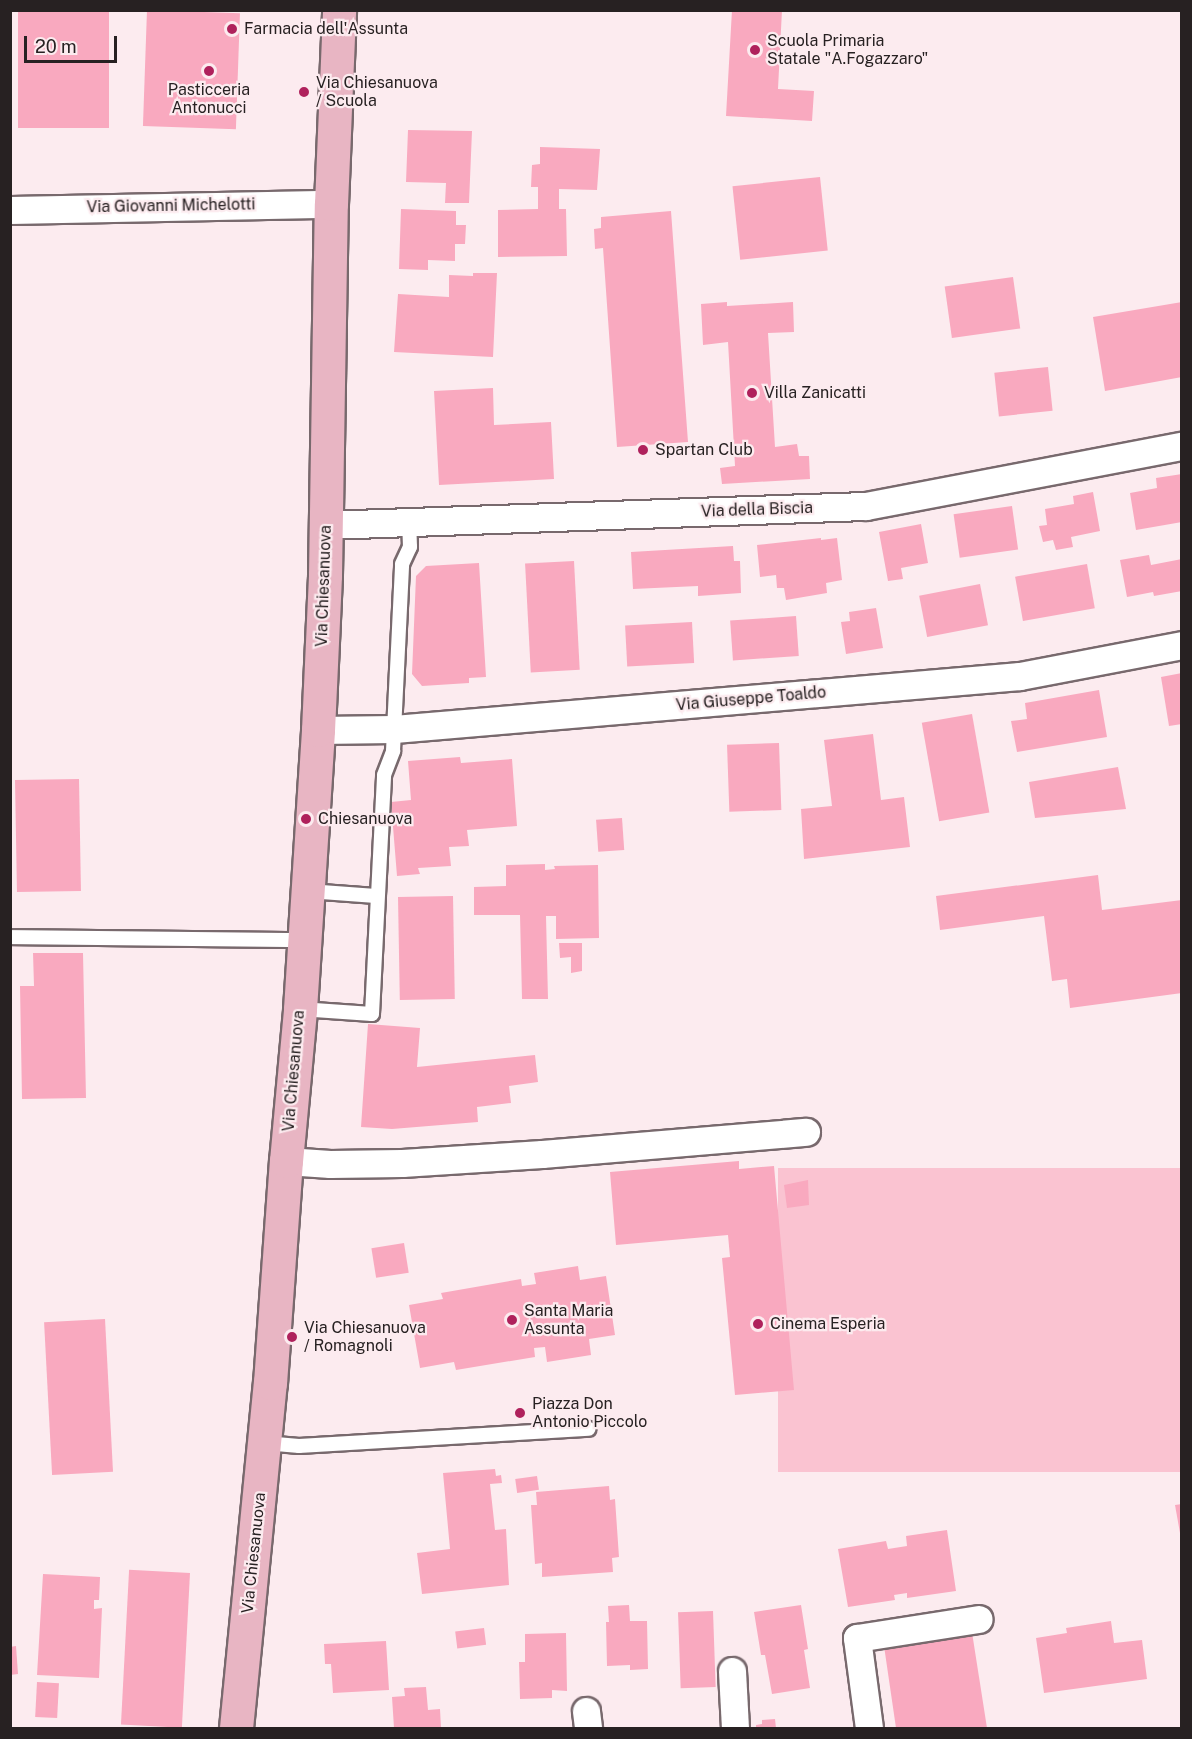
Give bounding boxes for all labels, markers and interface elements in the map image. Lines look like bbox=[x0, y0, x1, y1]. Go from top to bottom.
place label: Farmacia dell'Assunta bbox=[244, 19, 408, 39]
marker: Farmacia dell'Assunta bbox=[225, 22, 239, 36]
scale bar bbox=[27, 24, 120, 62]
place label: Scuola Primaria Statale "A.Fogazzaro" bbox=[767, 31, 929, 69]
text: 20 m bbox=[35, 36, 77, 57]
marker: Scuola Primaria Statale "A.Fogazzaro" bbox=[748, 43, 762, 57]
marker: Pasticceria Antonucci bbox=[202, 64, 216, 78]
place label: Via Chiesanuova / Scuola bbox=[316, 73, 438, 111]
place label: Pasticceria Antonucci bbox=[168, 80, 250, 118]
marker: Via Chiesanuova / Scuola bbox=[297, 85, 311, 99]
street label: Via Giovanni Michelotti bbox=[86, 195, 256, 217]
place label: Villa Zanicatti bbox=[764, 383, 866, 403]
marker: Villa Zanicatti bbox=[745, 386, 759, 400]
place label: Spartan Club bbox=[655, 440, 753, 460]
marker: Spartan Club bbox=[636, 443, 650, 457]
street label: Via della Biscia bbox=[701, 498, 813, 522]
street label: Via Chiesanuova bbox=[312, 525, 336, 647]
street label: Via Giuseppe Toaldo bbox=[675, 683, 827, 715]
place label: Chiesanuova bbox=[318, 809, 412, 829]
marker: Chiesanuova bbox=[299, 812, 313, 826]
street label: Via Chiesanuova bbox=[279, 1010, 309, 1132]
place label: Santa Maria Assunta bbox=[524, 1301, 613, 1339]
marker: Santa Maria Assunta bbox=[505, 1313, 519, 1327]
place label: Cinema Esperia bbox=[770, 1314, 885, 1334]
marker: Cinema Esperia bbox=[751, 1317, 765, 1331]
place label: Via Chiesanuova / Romagnoli bbox=[304, 1318, 426, 1356]
marker: Via Chiesanuova / Romagnoli bbox=[285, 1330, 299, 1344]
place label: Piazza Don Antonio Piccolo bbox=[532, 1394, 647, 1432]
marker: Piazza Don Antonio Piccolo bbox=[513, 1406, 527, 1420]
street label: Via Chiesanuova bbox=[238, 1491, 270, 1615]

